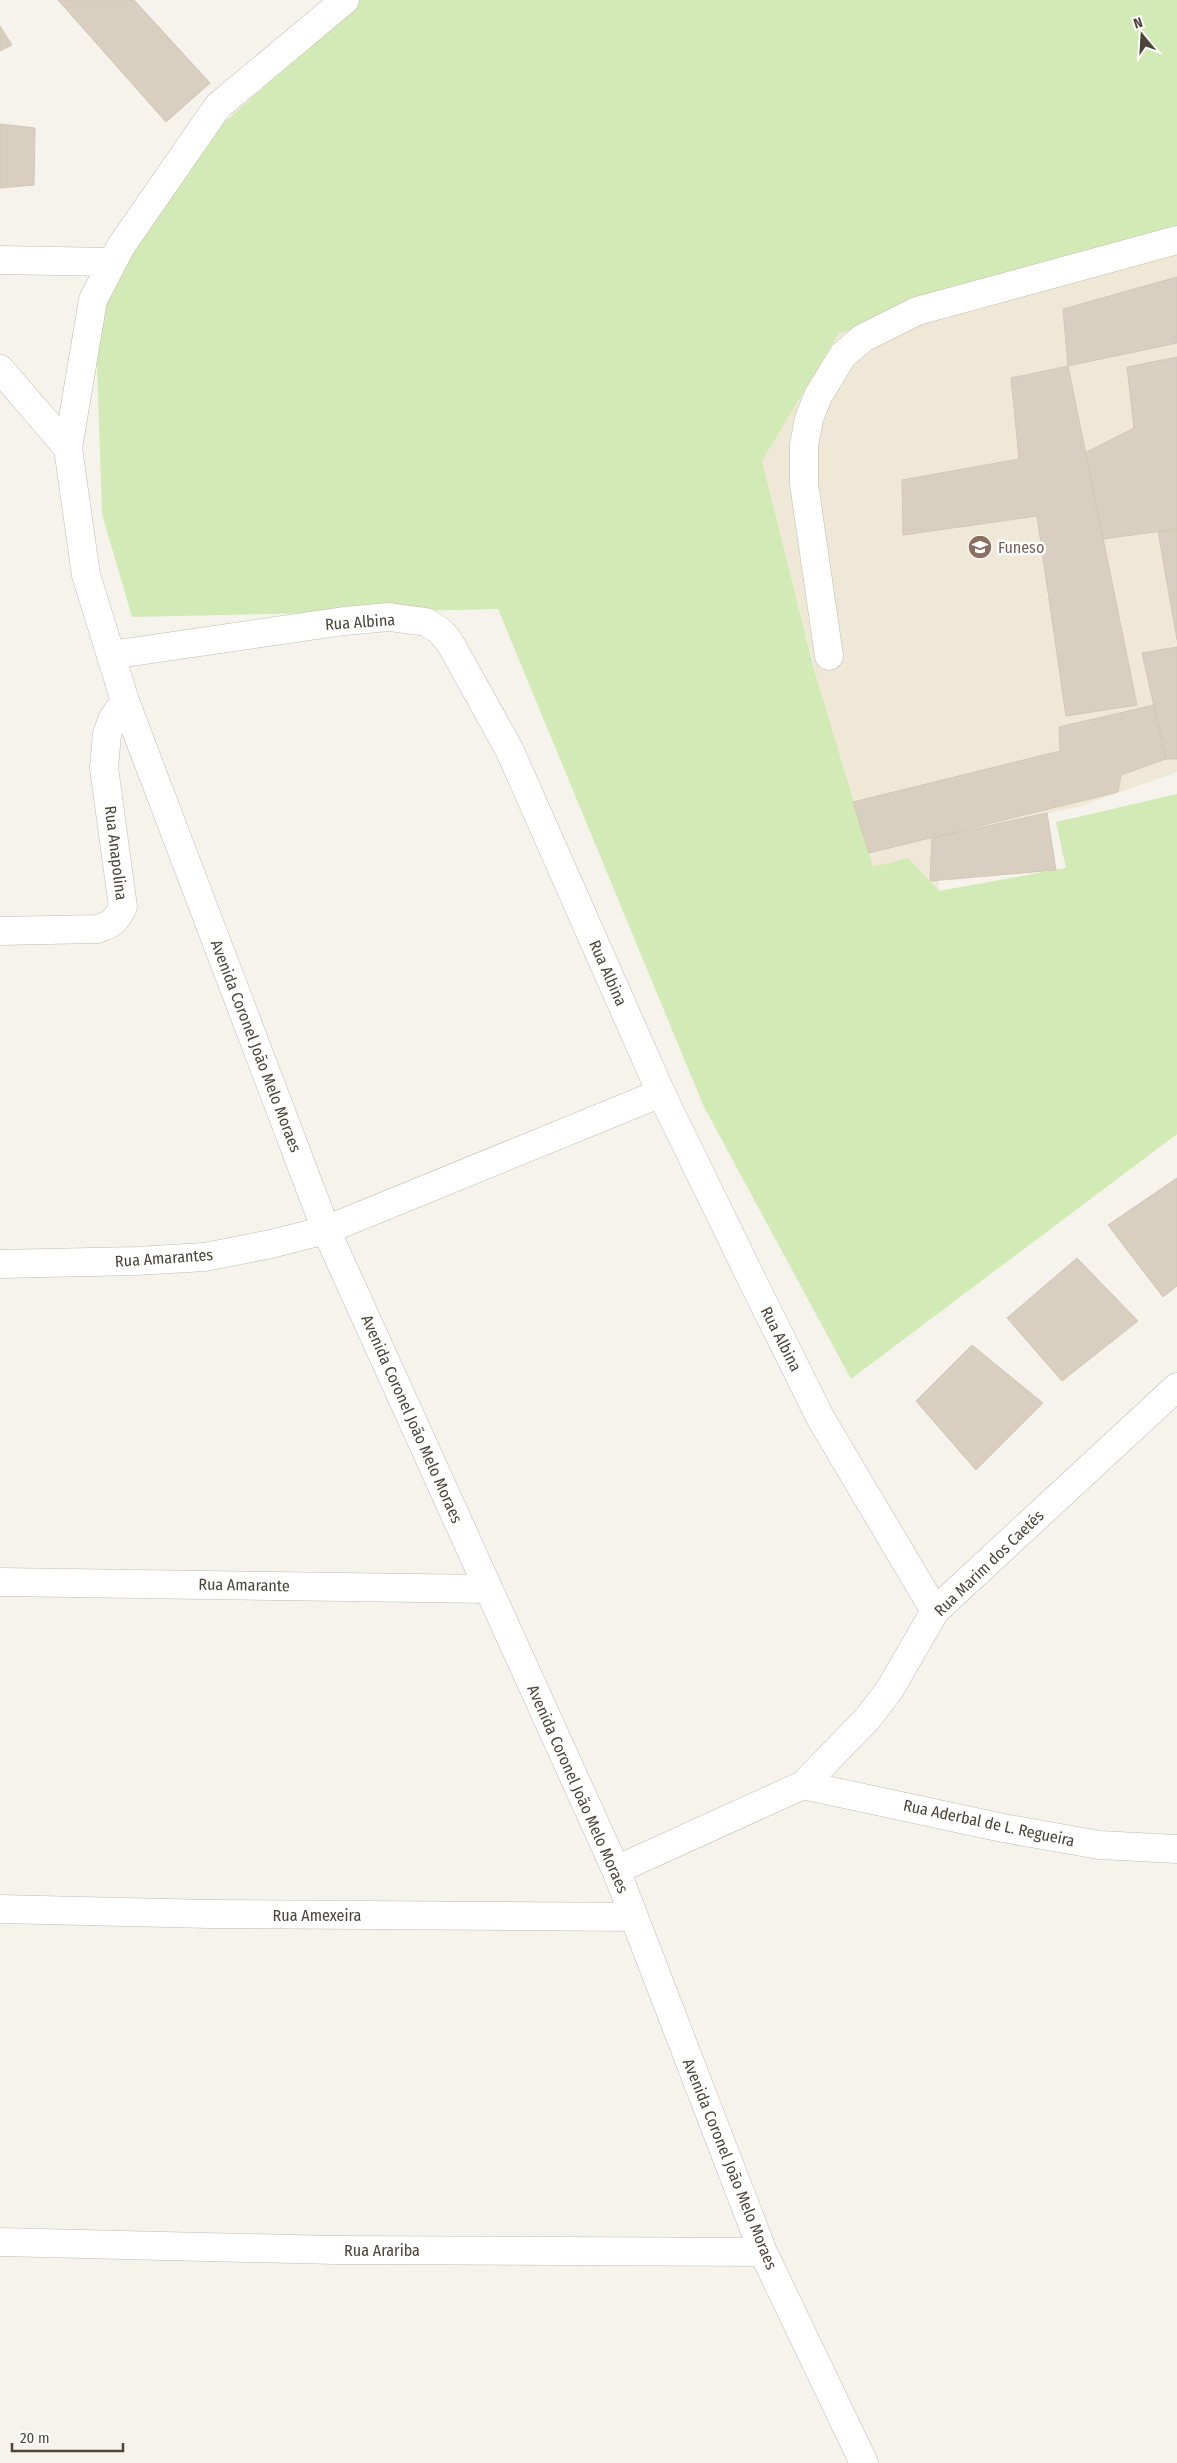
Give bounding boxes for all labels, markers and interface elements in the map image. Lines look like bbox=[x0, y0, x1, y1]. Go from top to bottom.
north arrow bbox=[1117, 10, 1167, 60]
text: N bbox=[1132, 14, 1145, 32]
school or university icon: Funeso bbox=[967, 534, 993, 560]
place label: Funeso bbox=[998, 538, 1044, 557]
street label: Rua Albina bbox=[324, 610, 396, 634]
street label: Rua Anapolina bbox=[101, 805, 131, 901]
street label: Avenida Coronel João Melo Moraes bbox=[207, 937, 305, 1155]
street label: Rua Albina bbox=[585, 937, 631, 1009]
street label: Rua Amarantes bbox=[114, 1245, 214, 1271]
street label: Rua Albina bbox=[757, 1303, 805, 1375]
street label: Avenida Coronel João Melo Moraes bbox=[357, 1312, 467, 1526]
street label: Rua Marim dos Caetés bbox=[930, 1506, 1048, 1620]
street label: Rua Amarante bbox=[198, 1575, 290, 1595]
street label: Avenida Coronel João Melo Moraes bbox=[523, 1682, 633, 1896]
street label: Rua Aderbal de L. Regueira bbox=[902, 1796, 1077, 1850]
street label: Rua Amexeira bbox=[273, 1906, 362, 1925]
street label: Avenida Coronel João Melo Moraes bbox=[679, 2056, 781, 2272]
street label: Rua Arariba bbox=[344, 2241, 420, 2260]
scale bar bbox=[12, 2420, 124, 2452]
text: 20 m bbox=[20, 2429, 50, 2447]

